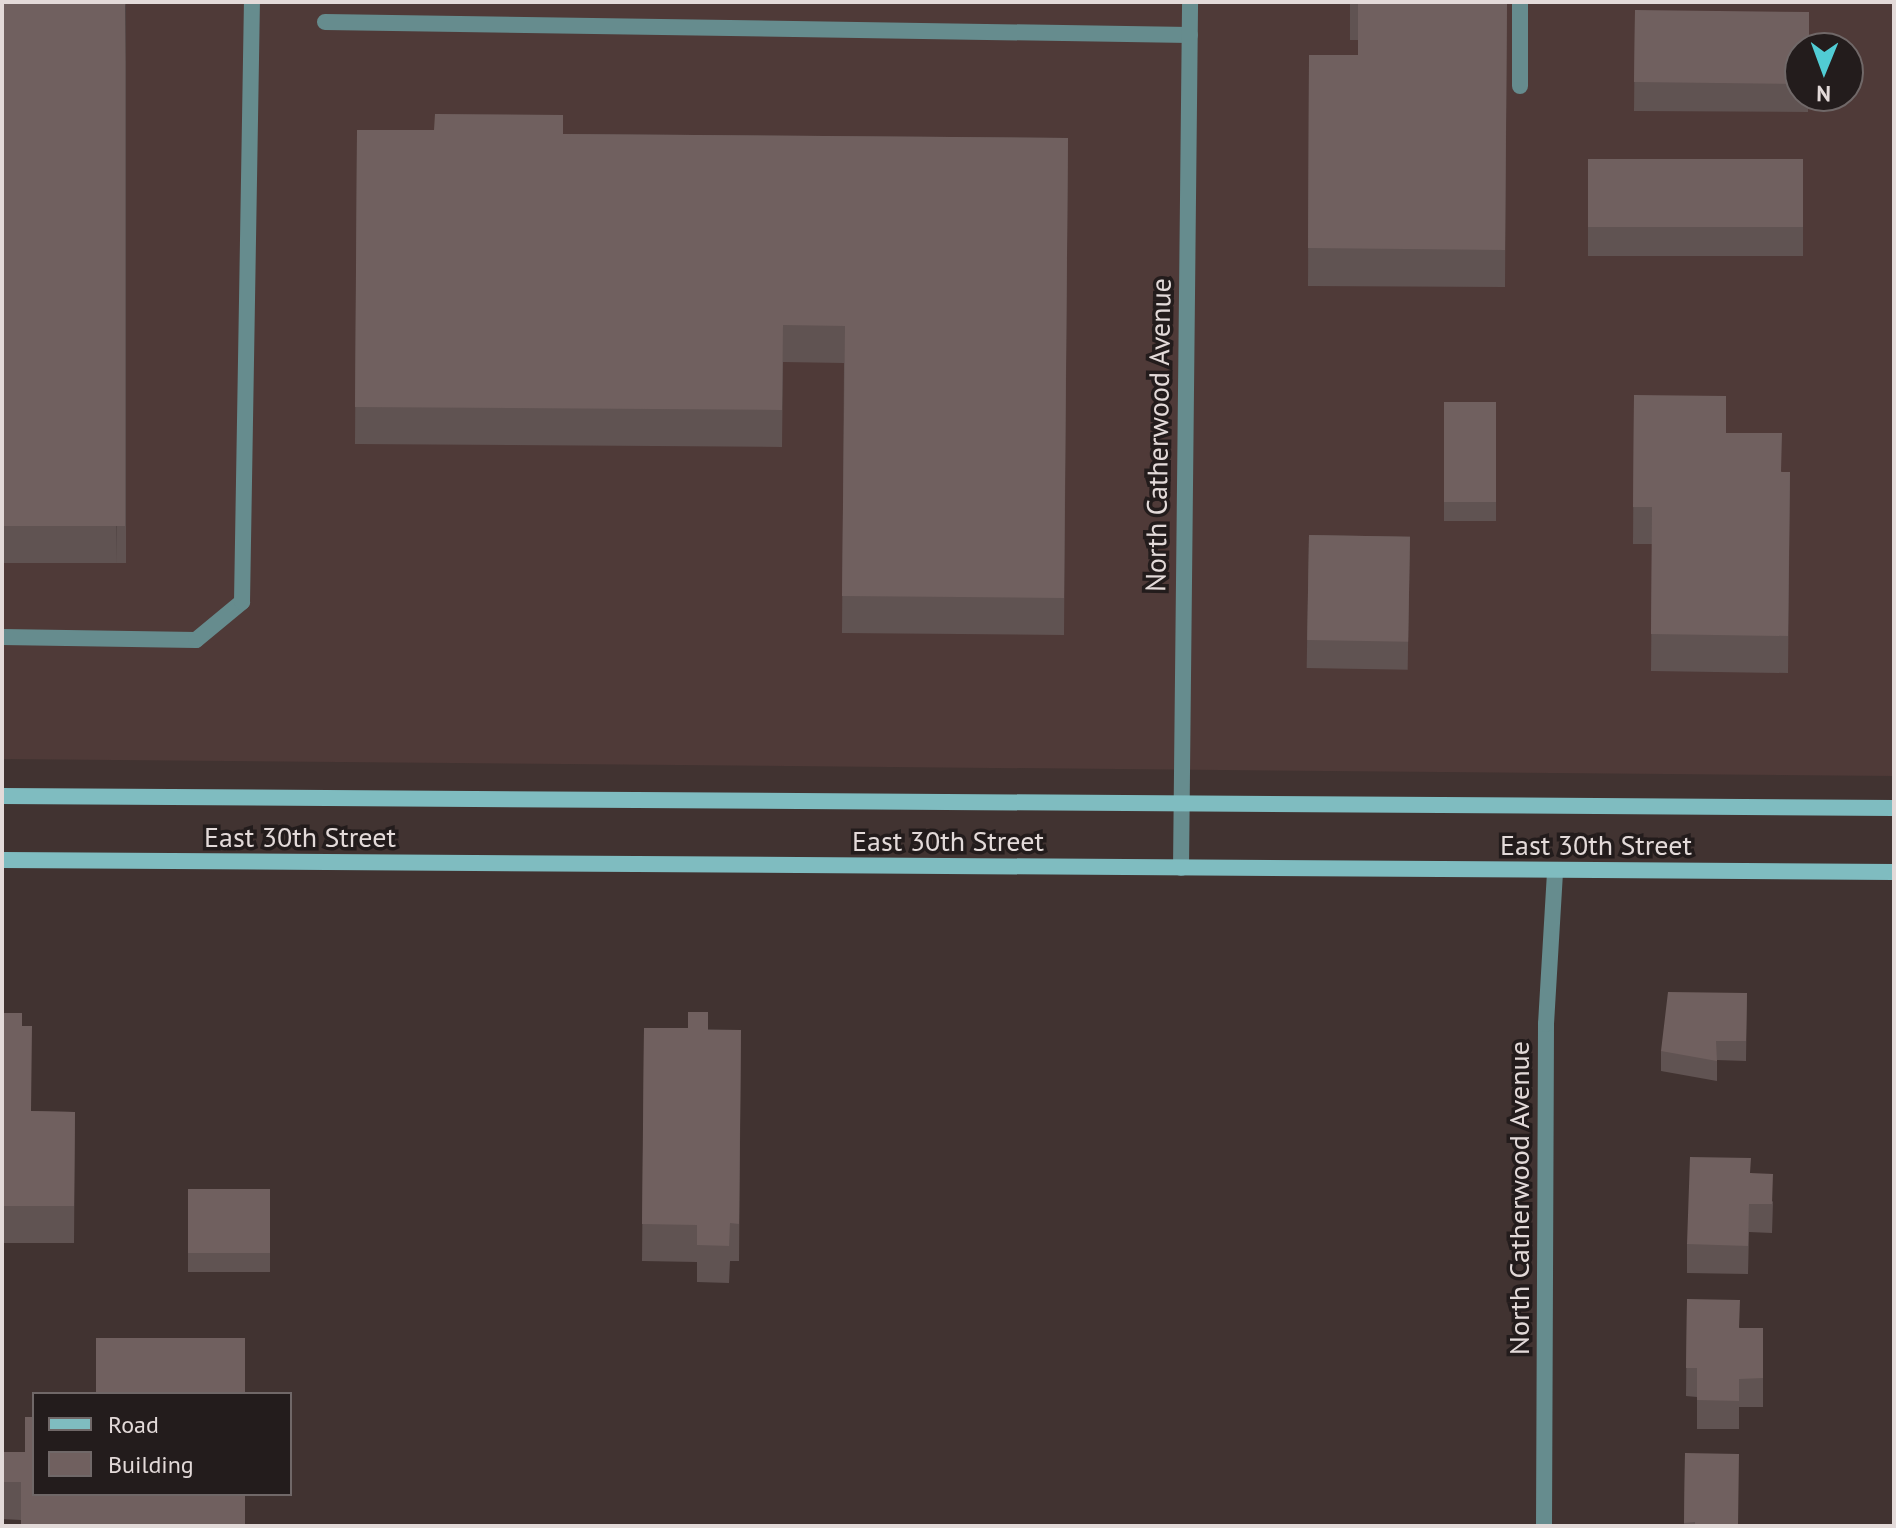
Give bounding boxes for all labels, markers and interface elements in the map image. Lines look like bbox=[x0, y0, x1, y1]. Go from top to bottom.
north arrow bbox=[1784, 32, 1864, 112]
text: N bbox=[1816, 80, 1831, 108]
street label: North Catherwood Avenue bbox=[1138, 277, 1178, 593]
street label: East 30th Street bbox=[204, 820, 396, 854]
street label: East 30th Street bbox=[852, 824, 1044, 858]
street label: East 30th Street bbox=[1500, 828, 1692, 862]
street label: North Catherwood Avenue bbox=[1502, 1041, 1536, 1355]
legend bbox=[32, 1392, 292, 1496]
text: Road bbox=[108, 1409, 159, 1440]
text: Building bbox=[108, 1449, 194, 1480]

